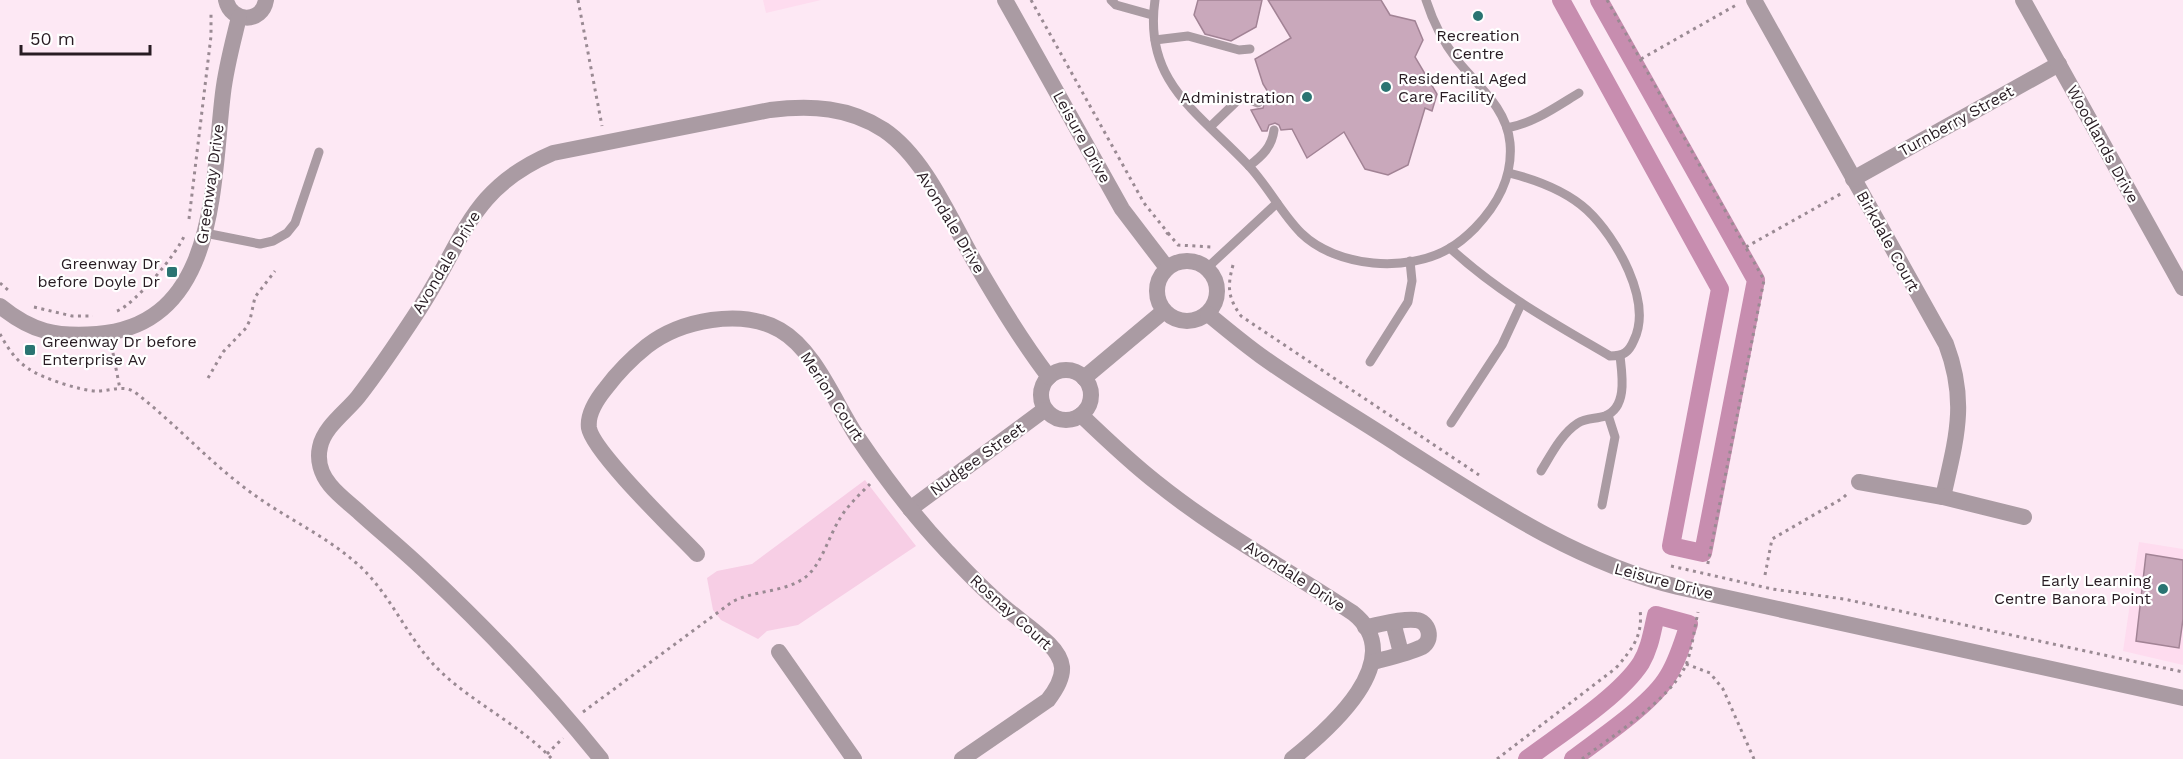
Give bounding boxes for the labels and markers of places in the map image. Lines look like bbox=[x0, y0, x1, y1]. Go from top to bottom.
marker: Recreation Centre bbox=[1471, 9, 1485, 23]
place label: Recreation Centre bbox=[1436, 26, 1520, 63]
place label: Residential Aged Care Facility bbox=[1398, 69, 1527, 106]
marker: Residential Aged Care Facility bbox=[1379, 80, 1393, 94]
place label: Administration bbox=[1180, 88, 1295, 107]
marker: Administration bbox=[1300, 90, 1314, 104]
place label: Greenway Dr before Doyle Dr bbox=[37, 254, 160, 291]
marker: Greenway Dr before Doyle Dr bbox=[165, 265, 179, 279]
place label: Greenway Dr before Enterprise Av bbox=[42, 332, 197, 369]
marker: Greenway Dr before Enterprise Av bbox=[23, 343, 37, 357]
place label: Early Learning Centre Banora Point bbox=[1994, 571, 2151, 608]
marker: Early Learning Centre Banora Point bbox=[2156, 582, 2170, 596]

